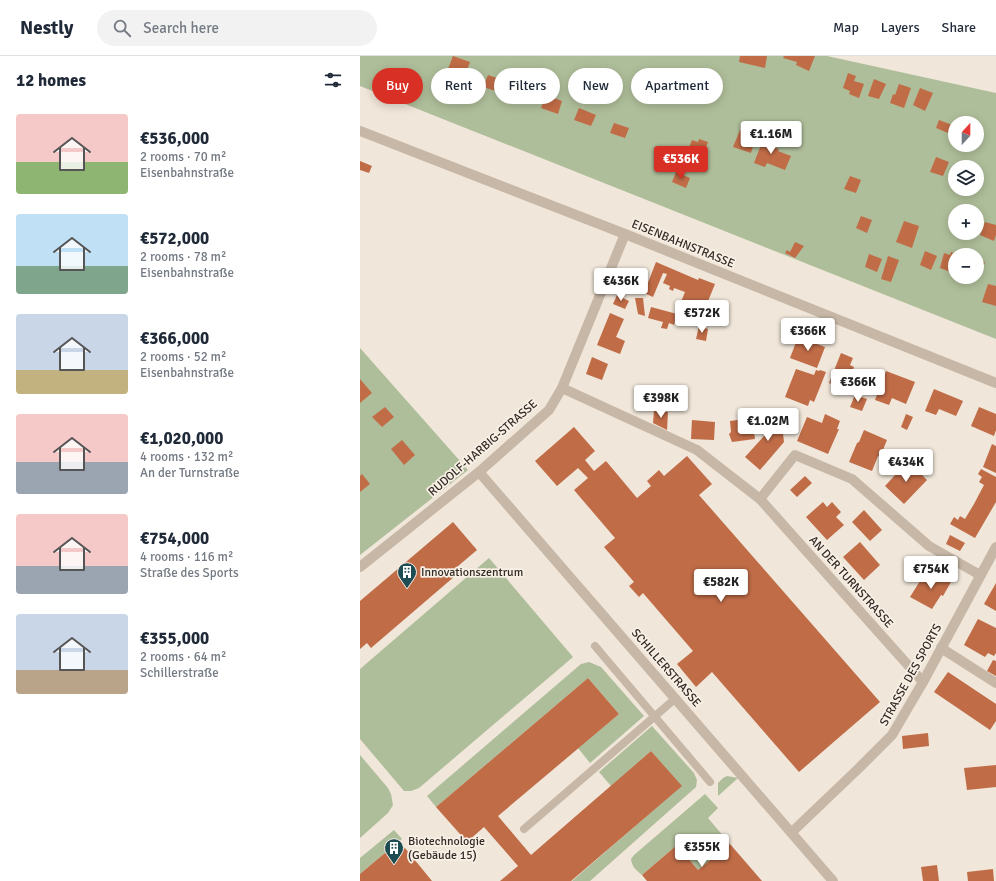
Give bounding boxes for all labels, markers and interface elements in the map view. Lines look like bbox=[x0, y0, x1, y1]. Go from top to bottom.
search box bbox=[97, 10, 377, 46]
text: Nestly bbox=[20, 16, 73, 40]
icon: search bbox=[111, 17, 133, 39]
text: Search here bbox=[143, 19, 219, 37]
text: Map bbox=[833, 19, 859, 36]
text: Layers bbox=[881, 19, 920, 36]
text: Share bbox=[942, 19, 976, 36]
chip: Buy bbox=[372, 68, 423, 104]
chip: Rent bbox=[431, 68, 486, 104]
chip: Filters bbox=[494, 68, 560, 104]
chip: New bbox=[568, 68, 623, 104]
chip: Apartment bbox=[631, 68, 723, 104]
icon: filters bbox=[322, 69, 344, 91]
text: 12 homes bbox=[16, 70, 86, 91]
north arrow bbox=[948, 116, 984, 152]
map controls bbox=[948, 116, 984, 284]
pin: €1.16M bbox=[738, 121, 804, 155]
text: €1.16M bbox=[750, 126, 792, 142]
text: €536,000 bbox=[140, 128, 209, 149]
icon: home bbox=[48, 130, 96, 178]
pin: €536K bbox=[653, 146, 709, 180]
text: 2 rooms · 70 m² bbox=[140, 149, 226, 165]
text: €536K bbox=[663, 151, 699, 167]
button: layers bbox=[948, 160, 984, 196]
text: Eisenbahnstraße bbox=[140, 165, 234, 181]
button: + bbox=[948, 204, 984, 240]
street label: EISENBAHNSTRASSE bbox=[629, 216, 737, 272]
text: €572,000 bbox=[140, 228, 209, 249]
icon: home bbox=[48, 230, 96, 278]
button: − bbox=[948, 248, 984, 284]
text: 2 rooms · 78 m² bbox=[140, 249, 226, 265]
text: Eisenbahnstraße bbox=[140, 265, 234, 281]
pin: €436K bbox=[593, 268, 649, 302]
text: €436K bbox=[603, 273, 639, 289]
pin: €572K bbox=[674, 300, 730, 334]
text: €572K bbox=[684, 305, 720, 321]
pin: €366K bbox=[780, 318, 836, 352]
text: €366K bbox=[790, 323, 826, 339]
text: €366,000 bbox=[140, 328, 209, 349]
icon: home bbox=[48, 330, 96, 378]
text: 2 rooms · 52 m² bbox=[140, 349, 226, 365]
text: Eisenbahnstraße bbox=[140, 365, 234, 381]
pin: €366K bbox=[830, 369, 886, 403]
text: €366K bbox=[840, 374, 876, 390]
pin: €398K bbox=[633, 385, 689, 419]
text: €398K bbox=[643, 390, 679, 406]
street label: RUDOLF-HARBIG-STRASSE bbox=[425, 396, 541, 499]
pin: €1.02M bbox=[735, 408, 801, 442]
text: €1.02M bbox=[747, 413, 789, 429]
text: €1,020,000 bbox=[140, 428, 223, 449]
icon: home bbox=[48, 430, 96, 478]
text: 4 rooms · 132 m² bbox=[140, 449, 233, 465]
pin: €434K bbox=[878, 449, 934, 483]
text: €434K bbox=[888, 454, 924, 470]
text: An der Turnstraße bbox=[140, 465, 239, 481]
text: €754,000 bbox=[140, 528, 209, 549]
icon: home bbox=[48, 530, 96, 578]
street label: AN DER TURNSTRASSE bbox=[806, 533, 896, 631]
text: 4 rooms · 116 m² bbox=[140, 549, 233, 565]
pin: €754K bbox=[903, 556, 959, 590]
building icon: Innovationszentrum bbox=[396, 561, 418, 589]
text: €754K bbox=[913, 561, 949, 577]
text: Straße des Sports bbox=[140, 565, 239, 581]
place label: Innovationszentrum bbox=[421, 565, 523, 580]
pin: €582K bbox=[693, 569, 749, 603]
text: €582K bbox=[703, 574, 739, 590]
street label: STRASSE DES SPORTS bbox=[877, 621, 945, 729]
street label: SCHILLERSTRASSE bbox=[628, 626, 704, 710]
text: €355,000 bbox=[140, 628, 209, 649]
icon: home bbox=[48, 630, 96, 678]
text: 2 rooms · 64 m² bbox=[140, 649, 226, 665]
text: Schillerstraße bbox=[140, 665, 219, 681]
place label: Biotechnologie (Gebäude 15) bbox=[408, 834, 485, 863]
pin: €355K bbox=[674, 834, 730, 868]
building icon: Biotechnologie (Gebäude 15) bbox=[383, 837, 405, 865]
text: €355K bbox=[684, 839, 720, 855]

